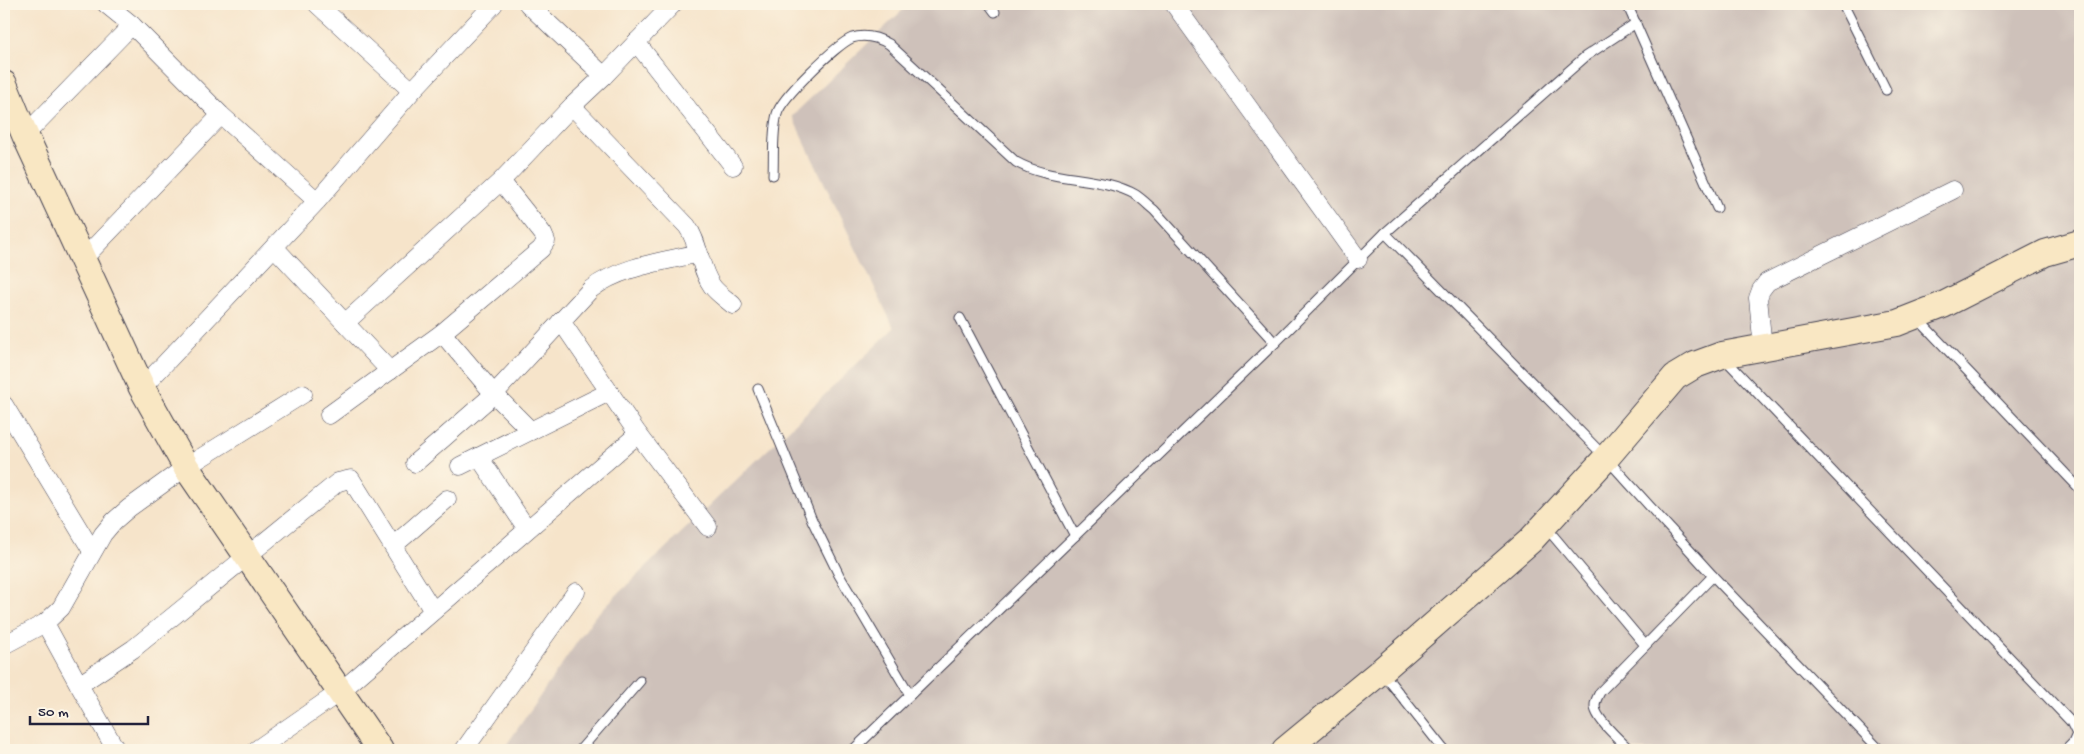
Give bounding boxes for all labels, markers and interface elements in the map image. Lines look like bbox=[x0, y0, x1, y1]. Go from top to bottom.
scale bar bbox=[30, 694, 148, 726]
text: 50 m bbox=[38, 704, 69, 722]

